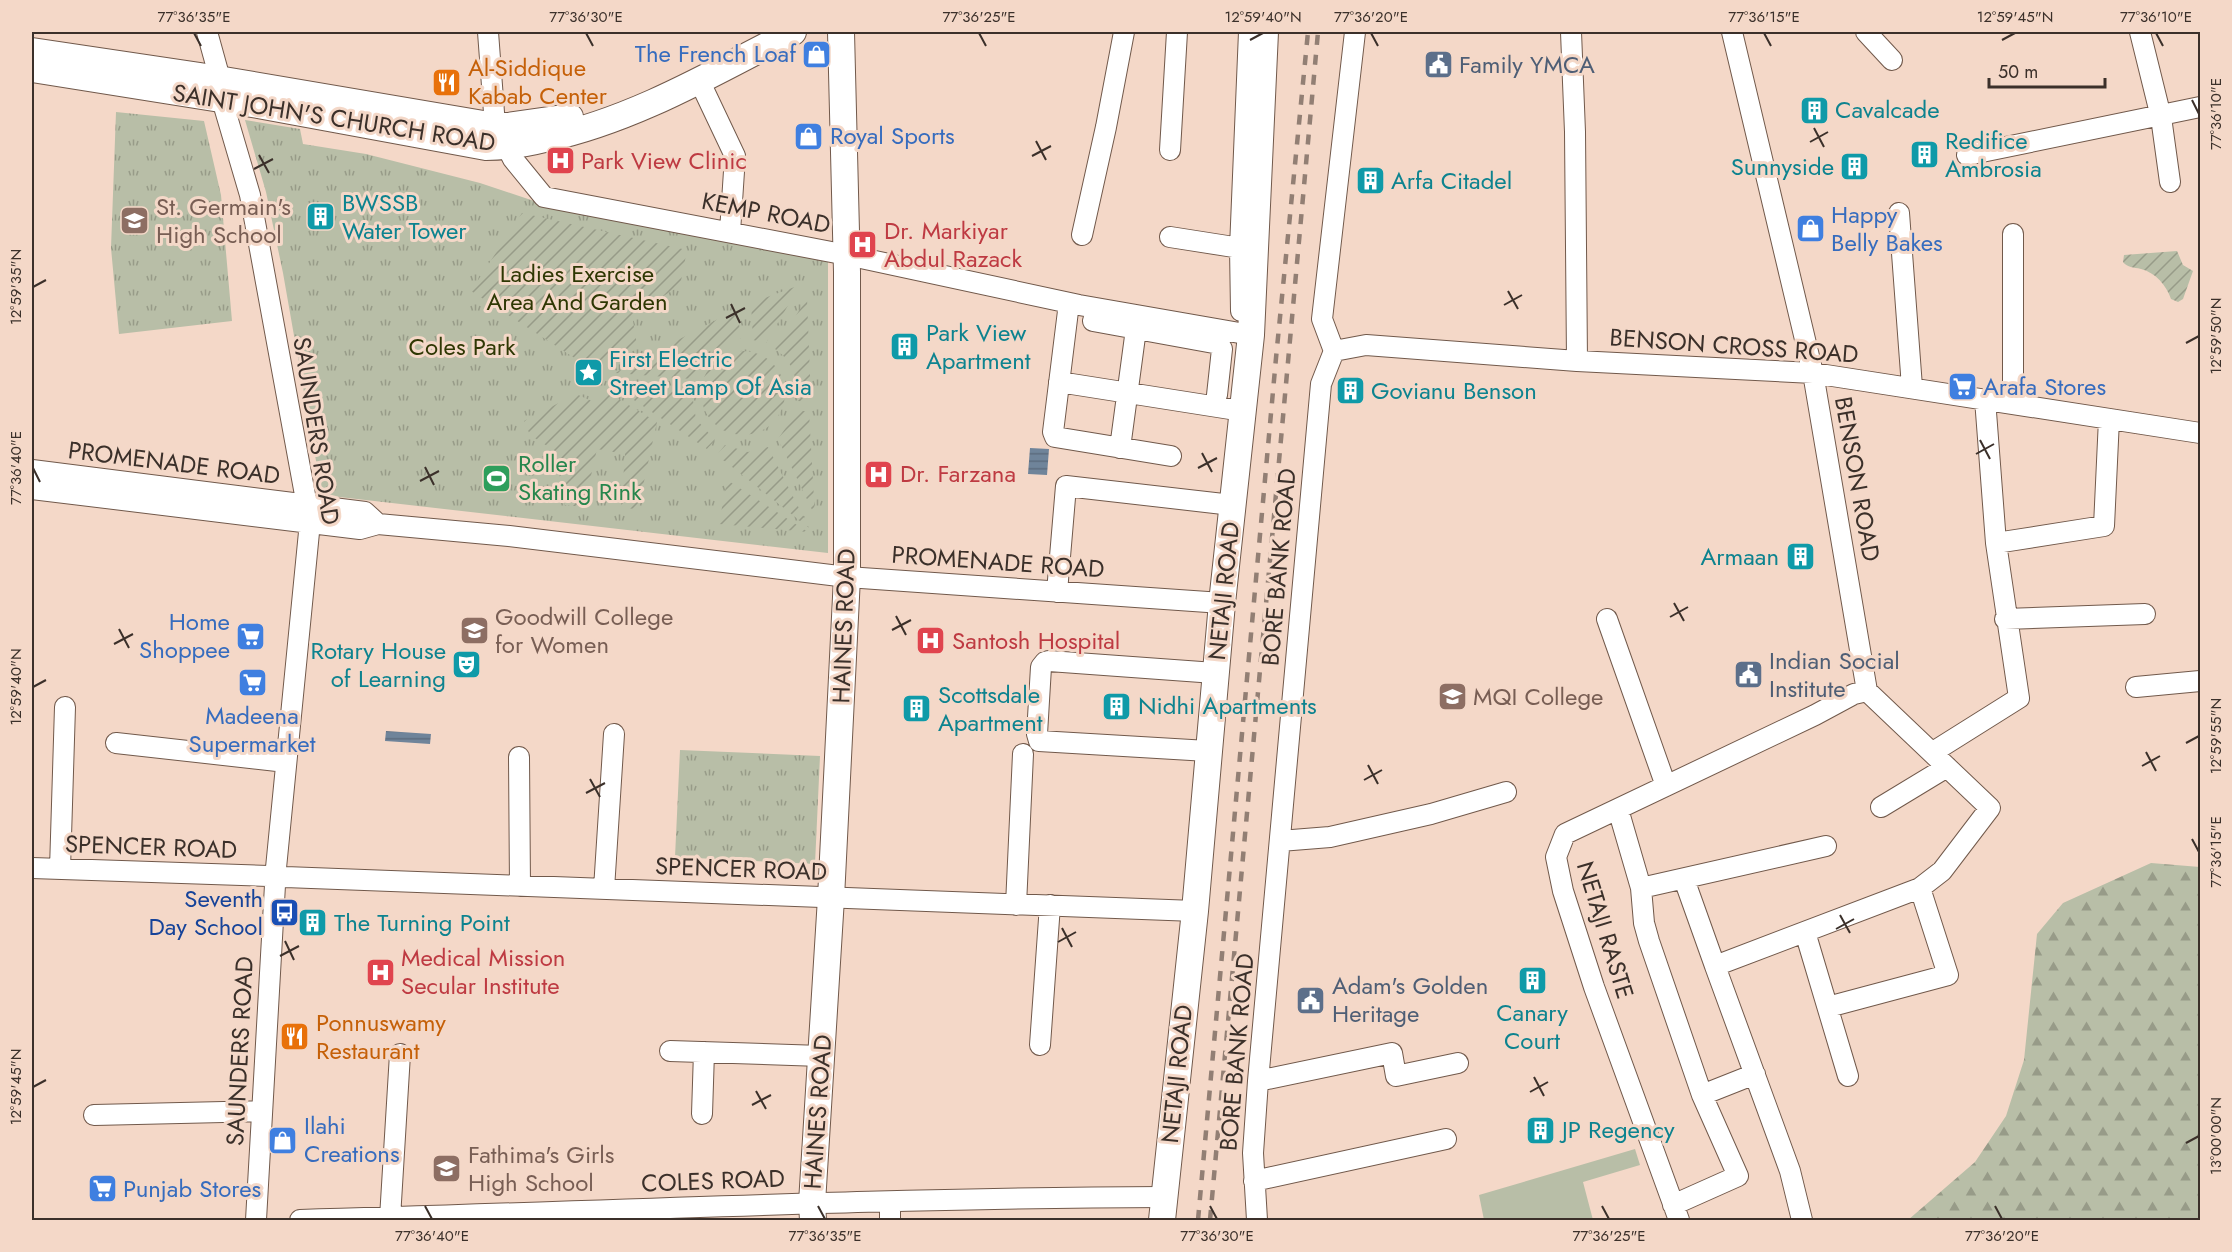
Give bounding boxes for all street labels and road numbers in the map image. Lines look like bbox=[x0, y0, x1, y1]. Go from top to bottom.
street label: SAINT JOHN'S CHURCH ROAD bbox=[170, 75, 498, 160]
street label: KEMP ROAD bbox=[699, 183, 833, 242]
street label: BENSON CROSS ROAD bbox=[1608, 319, 1860, 372]
street label: SAUNDERS ROAD bbox=[284, 334, 349, 527]
street label: BENSON ROAD bbox=[1826, 394, 1889, 564]
street label: PROMENADE ROAD bbox=[66, 432, 282, 493]
street label: BORE BANK ROAD bbox=[1252, 467, 1305, 667]
street label: NETAJI ROAD bbox=[1199, 520, 1248, 662]
street label: PROMENADE ROAD bbox=[890, 537, 1106, 586]
street label: HAINES ROAD bbox=[823, 548, 864, 704]
street label: SPENCER ROAD bbox=[64, 826, 238, 867]
street label: SPENCER ROAD bbox=[654, 848, 828, 889]
street label: NETAJI RASTE bbox=[1568, 857, 1643, 1003]
street label: BORE BANK ROAD bbox=[1210, 952, 1263, 1152]
street label: SAUNDERS ROAD bbox=[217, 955, 262, 1147]
street label: NETAJI ROAD bbox=[1152, 1003, 1201, 1145]
street label: HAINES ROAD bbox=[795, 1033, 840, 1190]
street label: COLES ROAD bbox=[641, 1161, 785, 1200]

